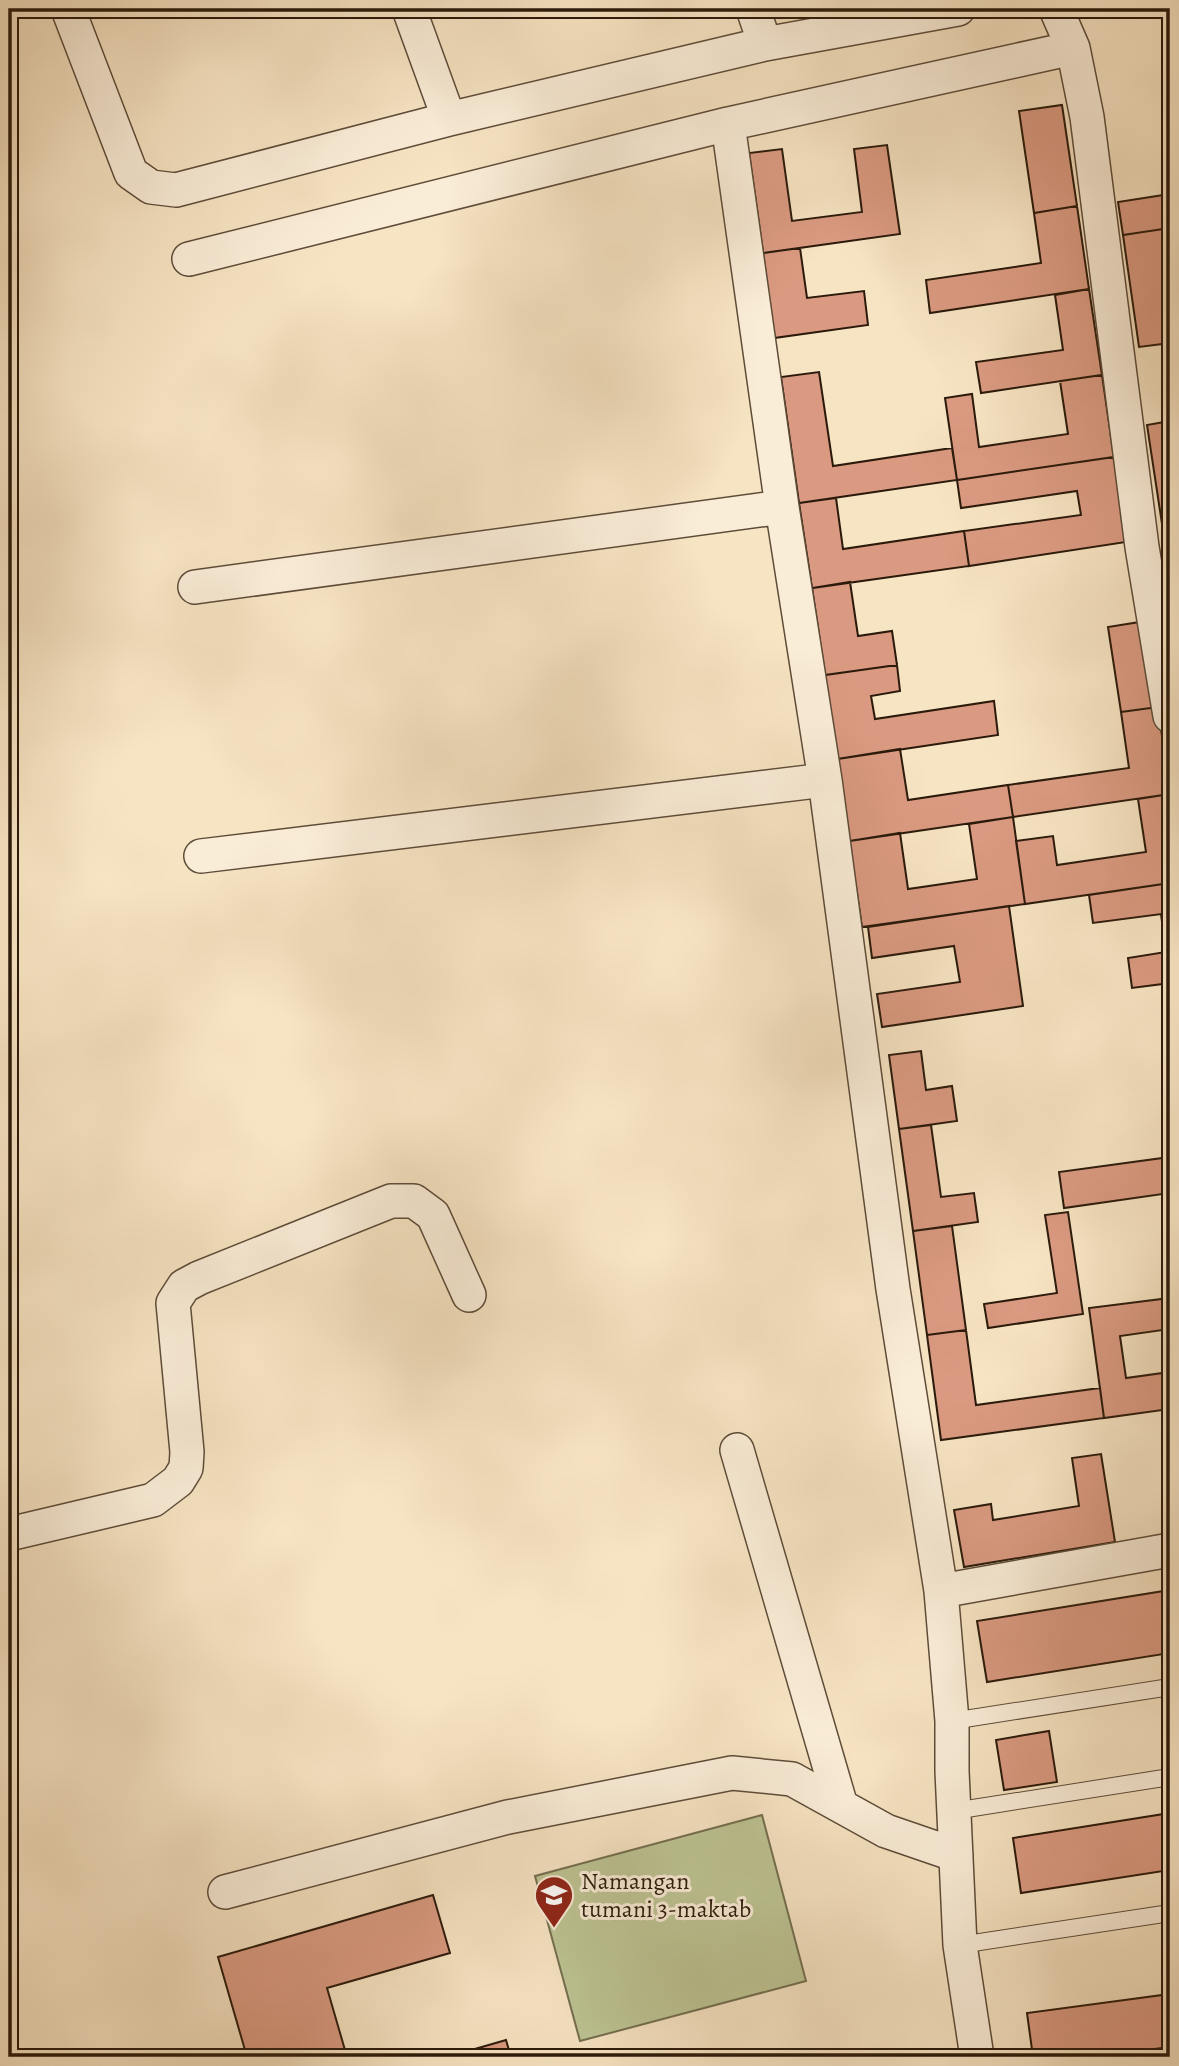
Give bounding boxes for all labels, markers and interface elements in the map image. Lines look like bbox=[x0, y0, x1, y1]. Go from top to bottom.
place label: Namangan tumani 3-maktab bbox=[581, 1865, 751, 1925]
school or university icon: Namangan tumani 3-maktab bbox=[533, 1874, 575, 1929]

